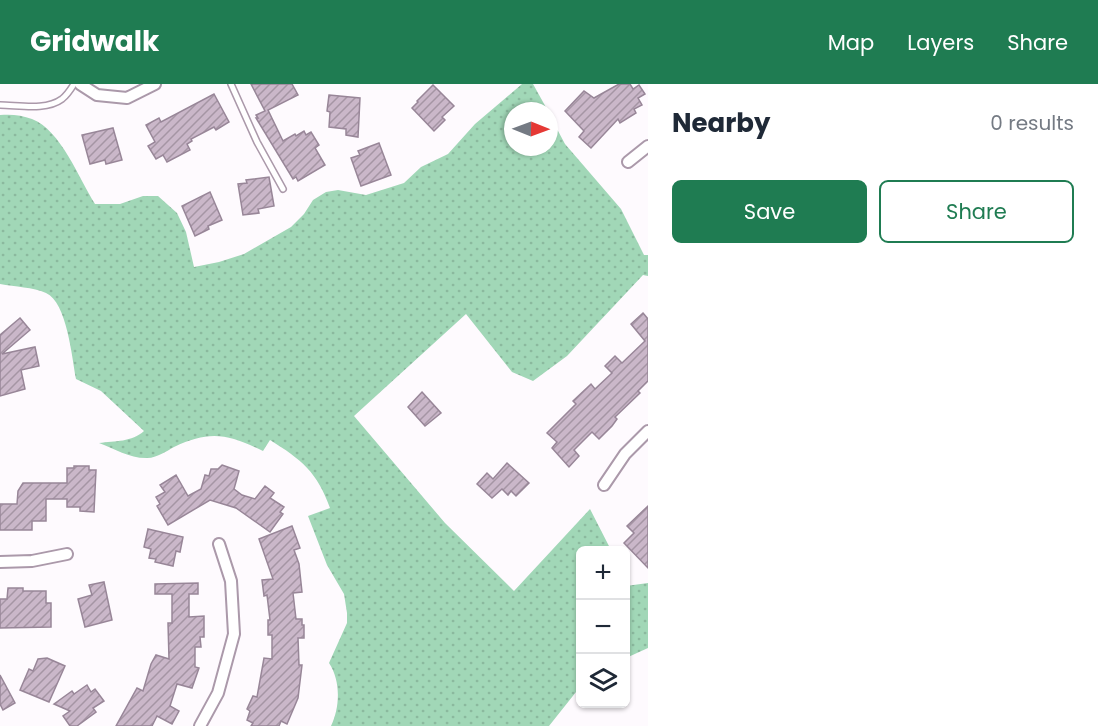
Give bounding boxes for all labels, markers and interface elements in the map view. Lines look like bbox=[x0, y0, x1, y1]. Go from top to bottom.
text: Gridwalk bbox=[30, 22, 159, 61]
text: Map bbox=[828, 28, 874, 57]
text: Layers bbox=[907, 28, 974, 57]
text: Share bbox=[1007, 28, 1068, 57]
north arrow bbox=[504, 102, 558, 156]
text: Nearby bbox=[672, 105, 770, 141]
text: 0 results bbox=[990, 109, 1074, 137]
button: Save bbox=[672, 180, 867, 243]
button: Share bbox=[879, 180, 1074, 243]
map controls bbox=[576, 546, 630, 708]
button: + bbox=[576, 546, 630, 600]
button: − bbox=[576, 600, 630, 654]
button: layers bbox=[576, 654, 630, 708]

